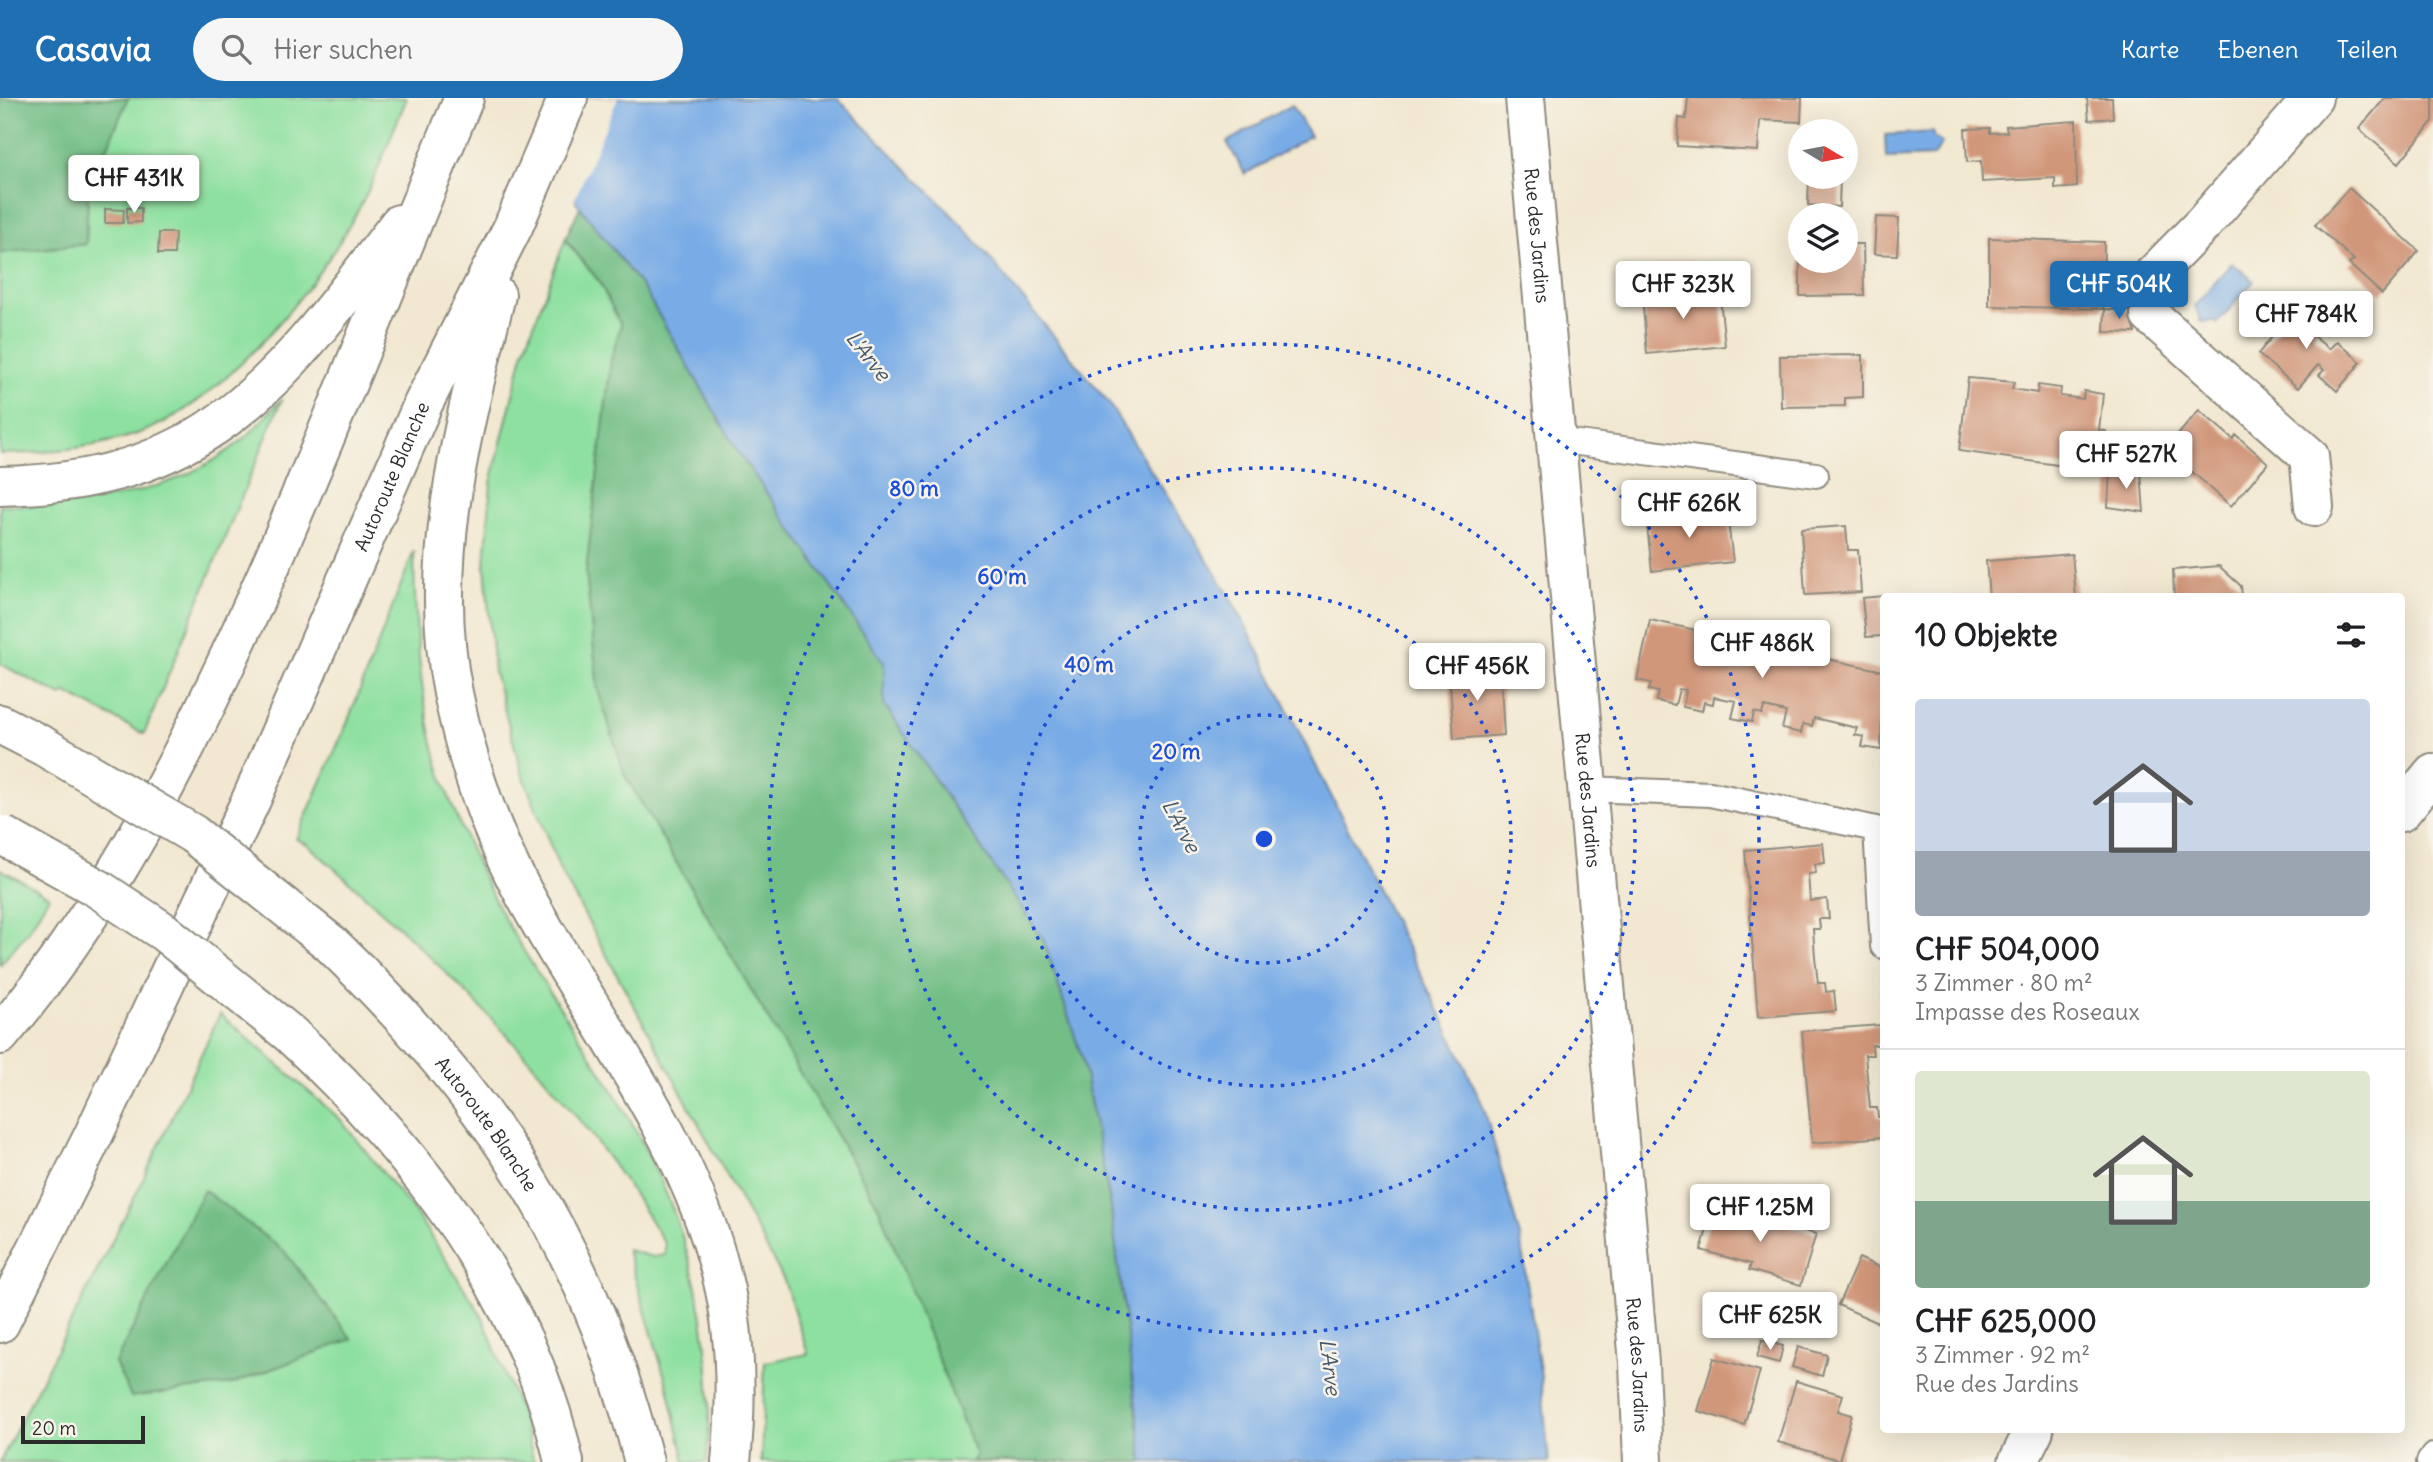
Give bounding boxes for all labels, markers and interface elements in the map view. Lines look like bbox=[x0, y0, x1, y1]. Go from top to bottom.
search box bbox=[193, 18, 683, 81]
text: Casavia bbox=[35, 28, 151, 70]
icon: search bbox=[217, 30, 255, 68]
text: Hier suchen bbox=[273, 33, 413, 66]
text: Karte bbox=[2121, 34, 2180, 64]
text: Ebenen bbox=[2218, 34, 2299, 64]
text: Teilen bbox=[2337, 34, 2398, 64]
north arrow bbox=[1788, 119, 1858, 189]
map controls bbox=[1788, 119, 1858, 273]
pin: CHF 431K bbox=[62, 156, 206, 215]
text: CHF 431K bbox=[84, 163, 184, 192]
street label: Rue des Jardins bbox=[1519, 167, 1555, 304]
button: layers bbox=[1788, 203, 1858, 273]
pin: CHF 323K bbox=[1611, 262, 1755, 321]
pin: CHF 504K bbox=[2047, 262, 2191, 321]
text: CHF 323K bbox=[1632, 269, 1734, 298]
text: CHF 504K bbox=[2066, 269, 2172, 298]
pin: CHF 784K bbox=[2234, 292, 2378, 351]
text: CHF 784K bbox=[2255, 299, 2357, 328]
water label: L'Arve bbox=[840, 325, 897, 388]
street label: Autoroute Blanche bbox=[349, 398, 435, 555]
pin: CHF 527K bbox=[2054, 432, 2198, 491]
text: CHF 527K bbox=[2075, 439, 2177, 468]
text: 80 m bbox=[889, 475, 939, 502]
pin: CHF 626K bbox=[1617, 480, 1761, 540]
text: CHF 626K bbox=[1637, 488, 1741, 517]
text: 60 m bbox=[977, 563, 1027, 590]
text: 10 Objekte bbox=[1915, 616, 2058, 654]
icon: filters bbox=[2332, 616, 2370, 654]
pin: CHF 486K bbox=[1690, 620, 1834, 680]
text: CHF 486K bbox=[1710, 628, 1814, 657]
pin: CHF 456K bbox=[1405, 644, 1549, 703]
text: 40 m bbox=[1064, 651, 1114, 678]
text: CHF 456K bbox=[1425, 651, 1529, 680]
street label: Rue des Jardins bbox=[1570, 732, 1606, 869]
text: 20 m bbox=[1152, 738, 1201, 765]
icon: home bbox=[2080, 745, 2206, 871]
water label: L'Arve bbox=[1156, 795, 1207, 858]
centre of rings bbox=[1252, 827, 1276, 851]
text: CHF 504,000 bbox=[1915, 930, 2100, 968]
text: 3 Zimmer · 80 m² bbox=[1915, 968, 2093, 997]
text: Impasse des Roseaux bbox=[1915, 997, 2140, 1026]
street label: Autoroute Blanche bbox=[430, 1052, 543, 1196]
icon: home bbox=[2080, 1117, 2206, 1243]
pin: CHF 1.25M bbox=[1680, 1184, 1840, 1244]
text: CHF 1.25M bbox=[1706, 1192, 1814, 1221]
pin: CHF 625K bbox=[1698, 1292, 1842, 1352]
street label: Rue des Jardins bbox=[1621, 1296, 1654, 1433]
text: CHF 625K bbox=[1718, 1300, 1822, 1329]
text: CHF 625,000 bbox=[1915, 1302, 2097, 1340]
water label: L'Arve bbox=[1314, 1337, 1348, 1398]
text: 3 Zimmer · 92 m² bbox=[1915, 1340, 2090, 1369]
text: Rue des Jardins bbox=[1915, 1369, 2079, 1398]
scale bar bbox=[21, 1413, 145, 1445]
text: 20 m bbox=[32, 1416, 76, 1440]

